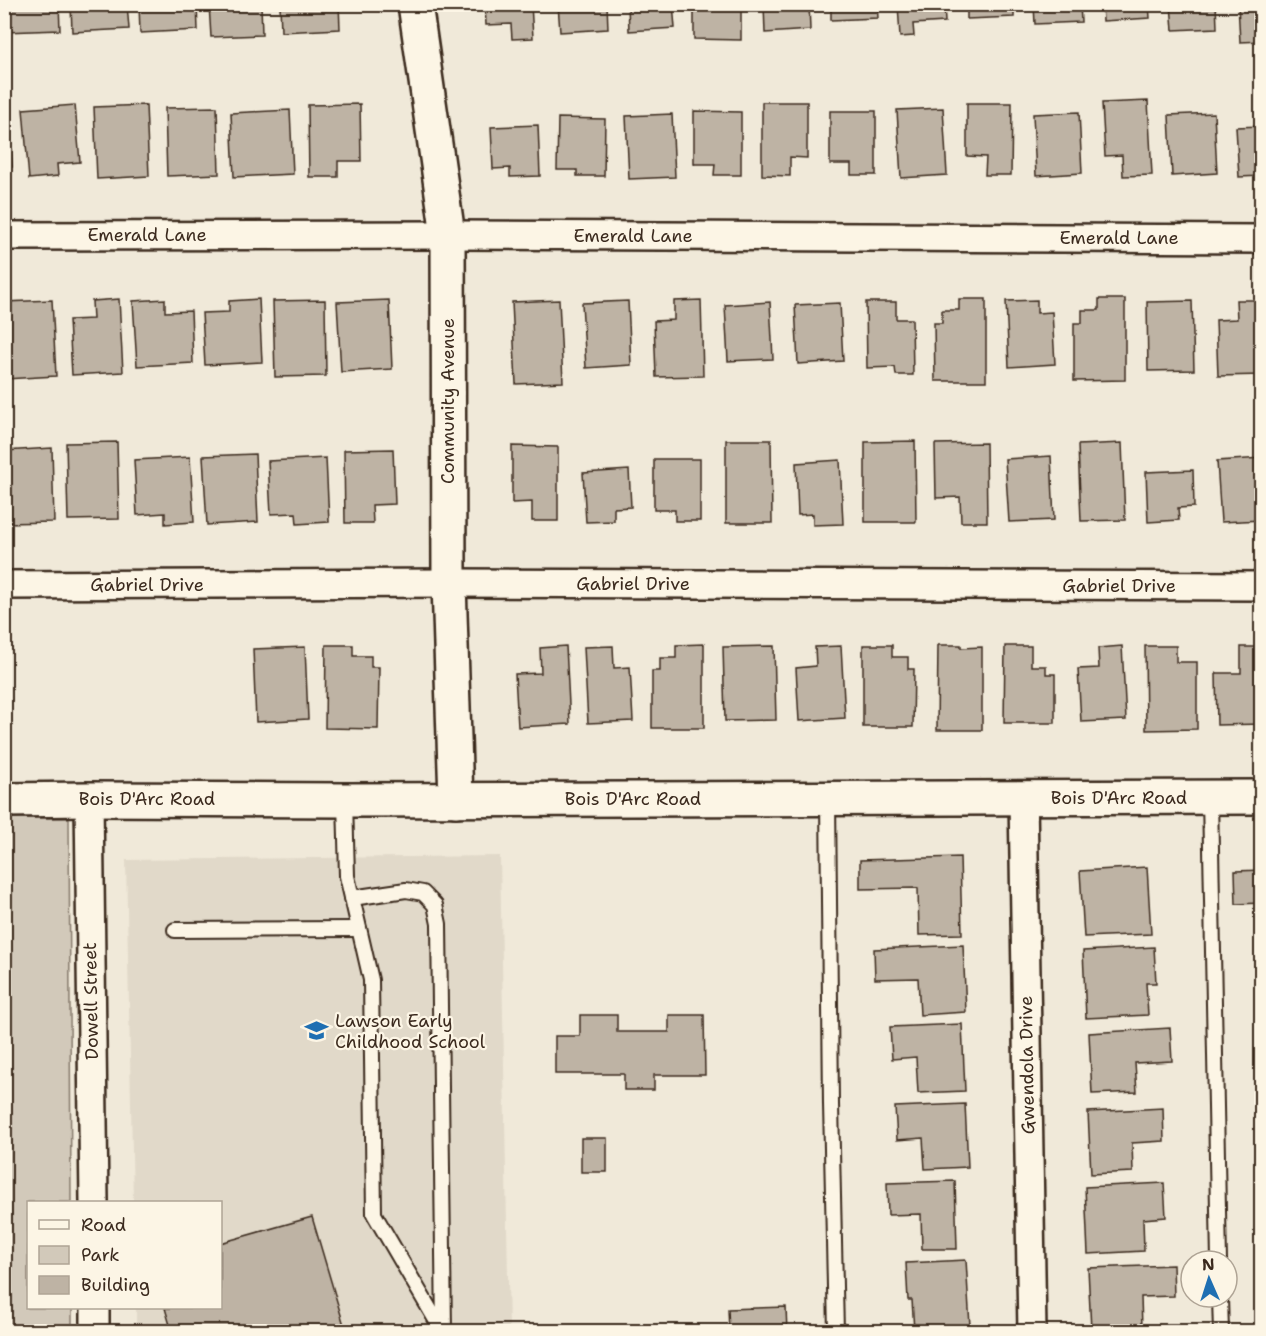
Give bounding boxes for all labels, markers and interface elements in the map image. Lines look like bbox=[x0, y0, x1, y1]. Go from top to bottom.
street label: Emerald Lane bbox=[87, 223, 207, 247]
street label: Emerald Lane bbox=[573, 224, 693, 248]
street label: Emerald Lane bbox=[1059, 226, 1179, 250]
street label: Community Avenue bbox=[436, 318, 460, 484]
street label: Gabriel Drive bbox=[576, 572, 690, 596]
street label: Gabriel Drive bbox=[90, 573, 204, 597]
street label: Gabriel Drive bbox=[1062, 574, 1176, 598]
street label: Bois D'Arc Road bbox=[1051, 786, 1187, 810]
street label: Bois D'Arc Road bbox=[79, 787, 215, 811]
street label: Bois D'Arc Road bbox=[565, 787, 701, 811]
street label: Dowell Street bbox=[78, 942, 104, 1060]
street label: Gwendola Drive bbox=[1014, 995, 1040, 1135]
place label: Lawson Early Childhood School bbox=[335, 1009, 486, 1054]
school or university icon: Lawson Early Childhood School bbox=[304, 1018, 330, 1044]
legend bbox=[27, 1201, 222, 1309]
text: Road bbox=[81, 1213, 126, 1237]
text: Park bbox=[81, 1243, 120, 1267]
north arrow bbox=[1179, 1249, 1239, 1309]
text: N bbox=[1201, 1254, 1215, 1275]
text: Building bbox=[81, 1273, 150, 1297]

